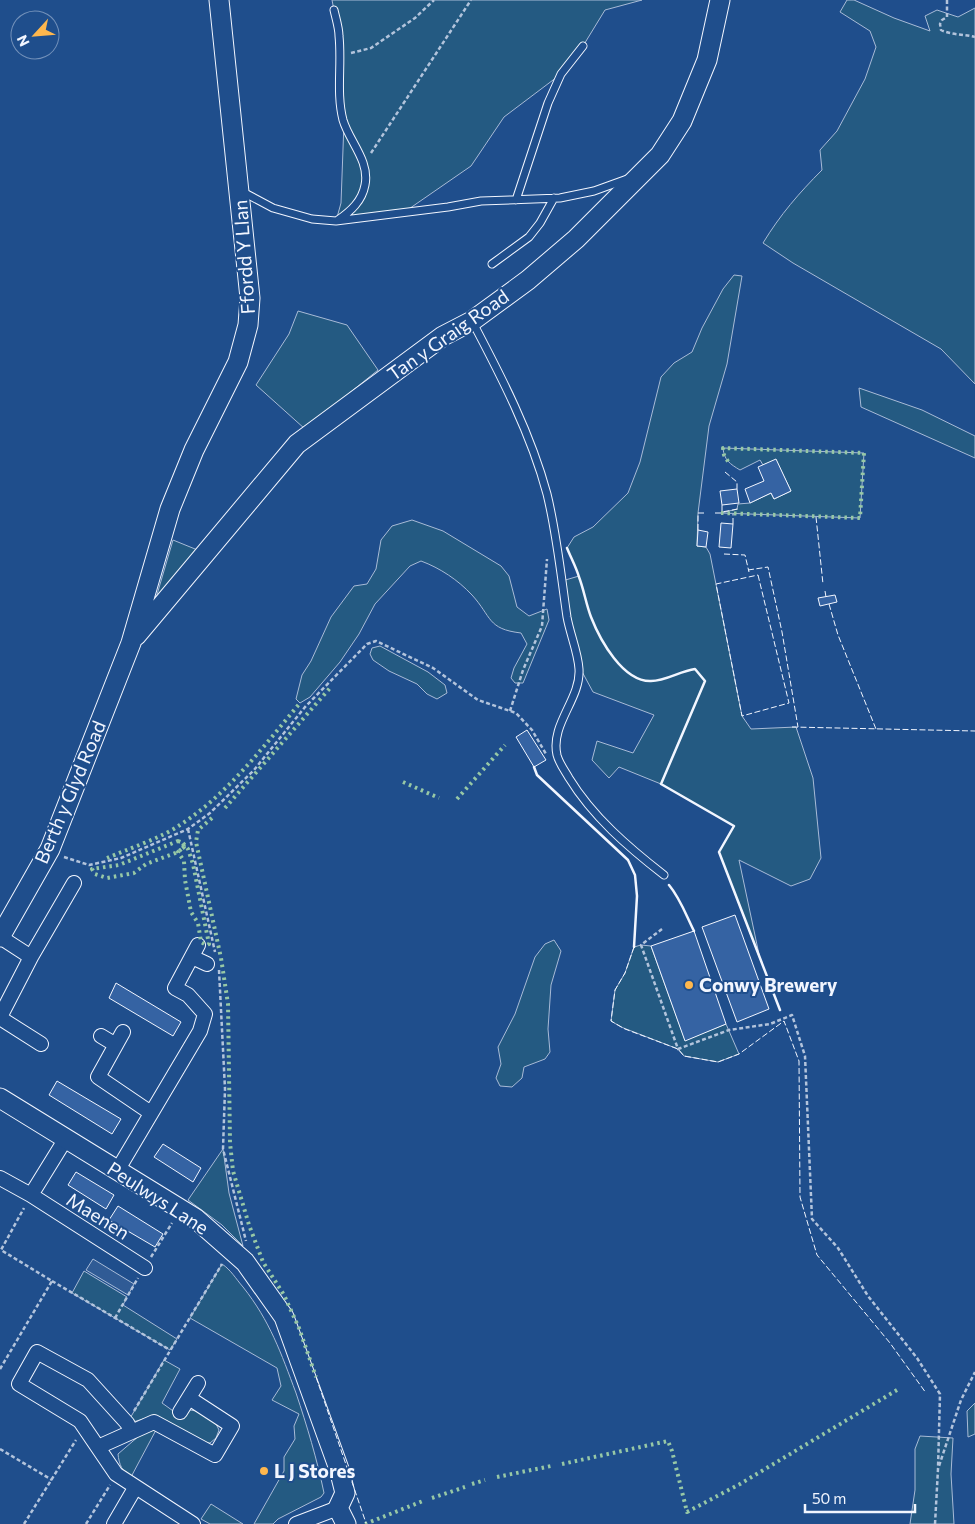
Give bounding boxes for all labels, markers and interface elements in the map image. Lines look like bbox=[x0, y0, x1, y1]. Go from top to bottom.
north arrow bbox=[10, 10, 60, 60]
text: N bbox=[13, 32, 33, 49]
street label: Ffordd Y Llan bbox=[228, 199, 259, 315]
street label: Tan y Graig Road bbox=[383, 284, 513, 385]
street label: Berth y Glyd Road bbox=[29, 717, 110, 867]
place label: Conwy Brewery bbox=[699, 973, 838, 996]
marker: Conwy Brewery bbox=[683, 979, 695, 991]
street label: Peulwys Lane bbox=[103, 1156, 213, 1239]
street label: Maenen bbox=[63, 1187, 134, 1244]
place label: L J Stores bbox=[274, 1459, 355, 1482]
marker: L J Stores bbox=[258, 1465, 270, 1477]
scale bar bbox=[805, 1482, 915, 1514]
text: 50 m bbox=[812, 1489, 846, 1507]

